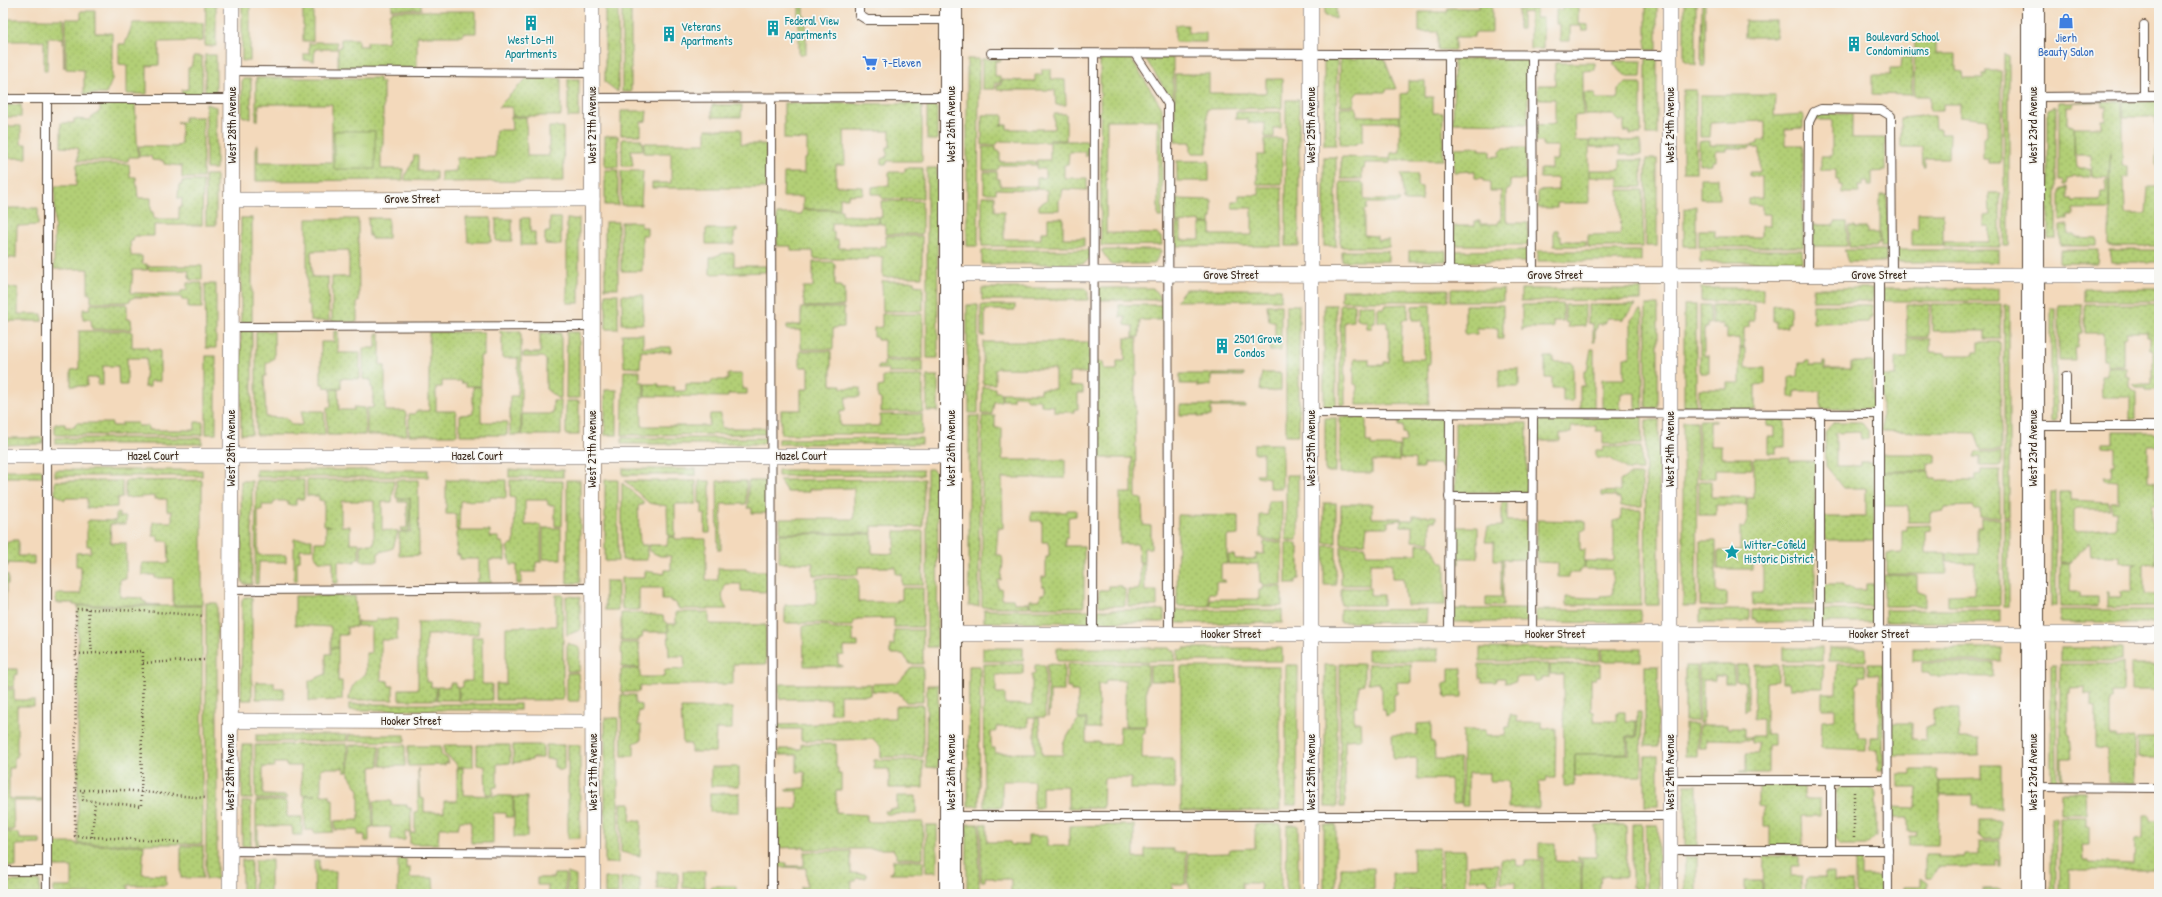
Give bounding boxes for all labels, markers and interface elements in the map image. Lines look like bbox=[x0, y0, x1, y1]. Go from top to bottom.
place label: Federal View Apartments bbox=[784, 12, 839, 43]
shop icon: Jierh Beauty Salon bbox=[2057, 12, 2075, 30]
building icon: West Lo-HI Apartments bbox=[522, 14, 540, 32]
place label: Veterans Apartments bbox=[681, 18, 733, 49]
building icon: Federal View Apartments bbox=[764, 19, 782, 37]
building icon: Veterans Apartments bbox=[660, 25, 678, 43]
place label: Boulevard School Condominiums bbox=[1866, 28, 1940, 59]
place label: Jierh Beauty Salon bbox=[2038, 29, 2094, 60]
place label: West Lo-HI Apartments bbox=[505, 31, 557, 62]
building icon: Boulevard School Condominiums bbox=[1845, 35, 1863, 53]
supermarket icon: 7-Eleven bbox=[861, 54, 879, 72]
place label: 7-Eleven bbox=[882, 54, 921, 71]
street label: West 28th Avenue bbox=[223, 86, 240, 163]
street label: West 27th Avenue bbox=[583, 86, 600, 164]
street label: West 26th Avenue bbox=[942, 86, 959, 162]
street label: West 25th Avenue bbox=[1302, 86, 1319, 163]
street label: West 23rd Avenue bbox=[2024, 86, 2041, 164]
street label: West 24th Avenue bbox=[1661, 87, 1678, 163]
street label: Grove Street bbox=[384, 190, 441, 207]
street label: Grove Street bbox=[1203, 266, 1260, 283]
street label: Grove Street bbox=[1527, 266, 1584, 283]
street label: Grove Street bbox=[1851, 266, 1908, 283]
place label: 2501 Grove Condos bbox=[1234, 330, 1282, 361]
building icon: 2501 Grove Condos bbox=[1213, 337, 1231, 355]
street label: West 28th Avenue bbox=[222, 409, 239, 486]
street label: West 25th Avenue bbox=[1302, 409, 1319, 486]
street label: West 23rd Avenue bbox=[2024, 409, 2041, 487]
street label: West 27th Avenue bbox=[583, 410, 600, 488]
street label: West 26th Avenue bbox=[942, 410, 959, 486]
street label: West 24th Avenue bbox=[1661, 411, 1678, 487]
street label: Hazel Court bbox=[127, 447, 179, 464]
street label: Hazel Court bbox=[451, 447, 503, 464]
street label: Hazel Court bbox=[775, 447, 827, 464]
place label: Witter-Cofield Historic District bbox=[1744, 536, 1815, 567]
place icon: Witter-Cofield Historic District bbox=[1723, 543, 1741, 561]
street label: Hooker Street bbox=[1201, 625, 1262, 642]
street label: Hooker Street bbox=[1525, 625, 1586, 642]
street label: Hooker Street bbox=[1849, 625, 1910, 642]
street label: Hooker Street bbox=[381, 712, 442, 729]
street label: West 28th Avenue bbox=[221, 733, 238, 810]
street label: West 27th Avenue bbox=[584, 733, 601, 811]
street label: West 25th Avenue bbox=[1302, 733, 1319, 810]
street label: West 23rd Avenue bbox=[2024, 733, 2041, 811]
street label: West 26th Avenue bbox=[942, 734, 959, 810]
street label: West 24th Avenue bbox=[1661, 734, 1678, 810]

